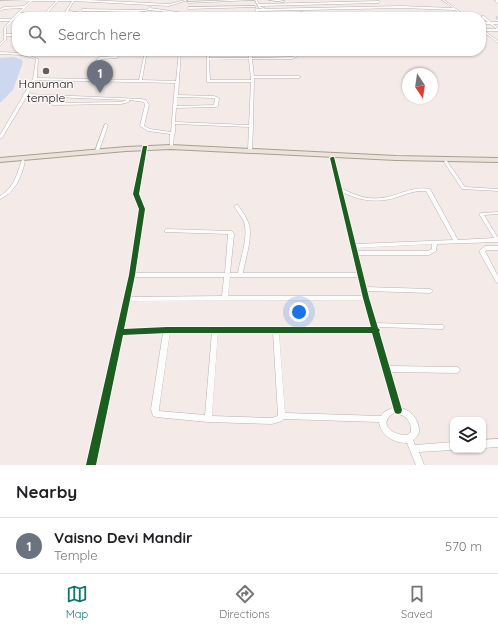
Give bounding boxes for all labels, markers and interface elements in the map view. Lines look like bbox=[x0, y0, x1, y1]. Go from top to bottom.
search box bbox=[12, 12, 486, 56]
icon: search bbox=[26, 23, 48, 45]
text: Search here bbox=[58, 25, 141, 44]
pin: 1 bbox=[87, 60, 113, 93]
marker: Hanuman temple bbox=[41, 66, 51, 76]
north arrow bbox=[402, 68, 438, 104]
place label: Hanuman temple bbox=[19, 76, 73, 105]
your location bbox=[289, 302, 309, 322]
map controls bbox=[450, 417, 486, 453]
button: layers bbox=[450, 417, 486, 453]
text: Nearby bbox=[16, 481, 77, 502]
text: Vaisno Devi Mandir bbox=[54, 528, 193, 547]
text: 1 bbox=[26, 538, 32, 554]
text: 570 m bbox=[445, 538, 482, 554]
text: Temple bbox=[54, 547, 98, 563]
tab: Map bbox=[66, 583, 88, 621]
tab: Directions bbox=[219, 583, 270, 621]
tab: Saved bbox=[401, 583, 432, 621]

